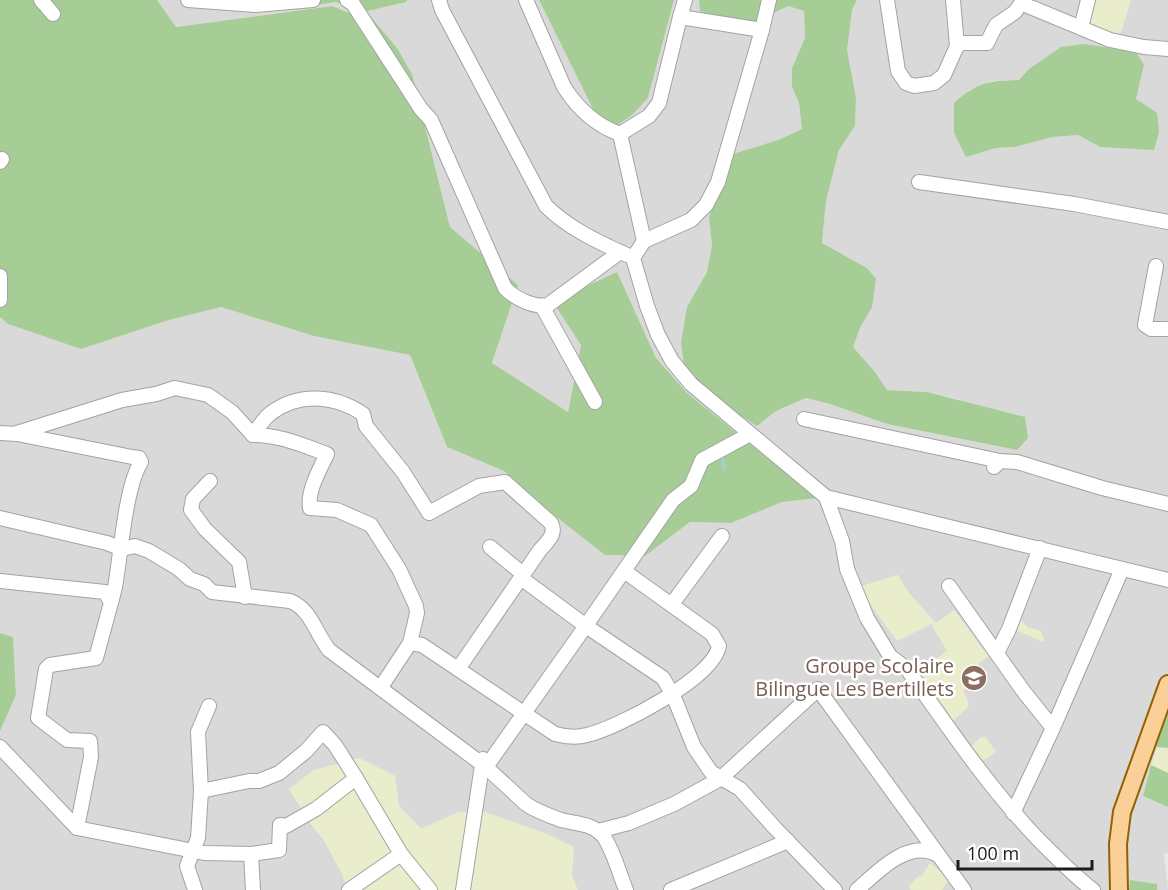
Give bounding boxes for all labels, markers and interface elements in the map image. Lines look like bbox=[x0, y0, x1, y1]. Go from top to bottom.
place label: Groupe Scolaire Bilingue Les Bertillets bbox=[755, 652, 954, 702]
school or university icon: Groupe Scolaire Bilingue Les Bertillets bbox=[959, 663, 989, 693]
scale bar bbox=[958, 833, 1092, 871]
text: 100 m bbox=[967, 841, 1019, 865]

